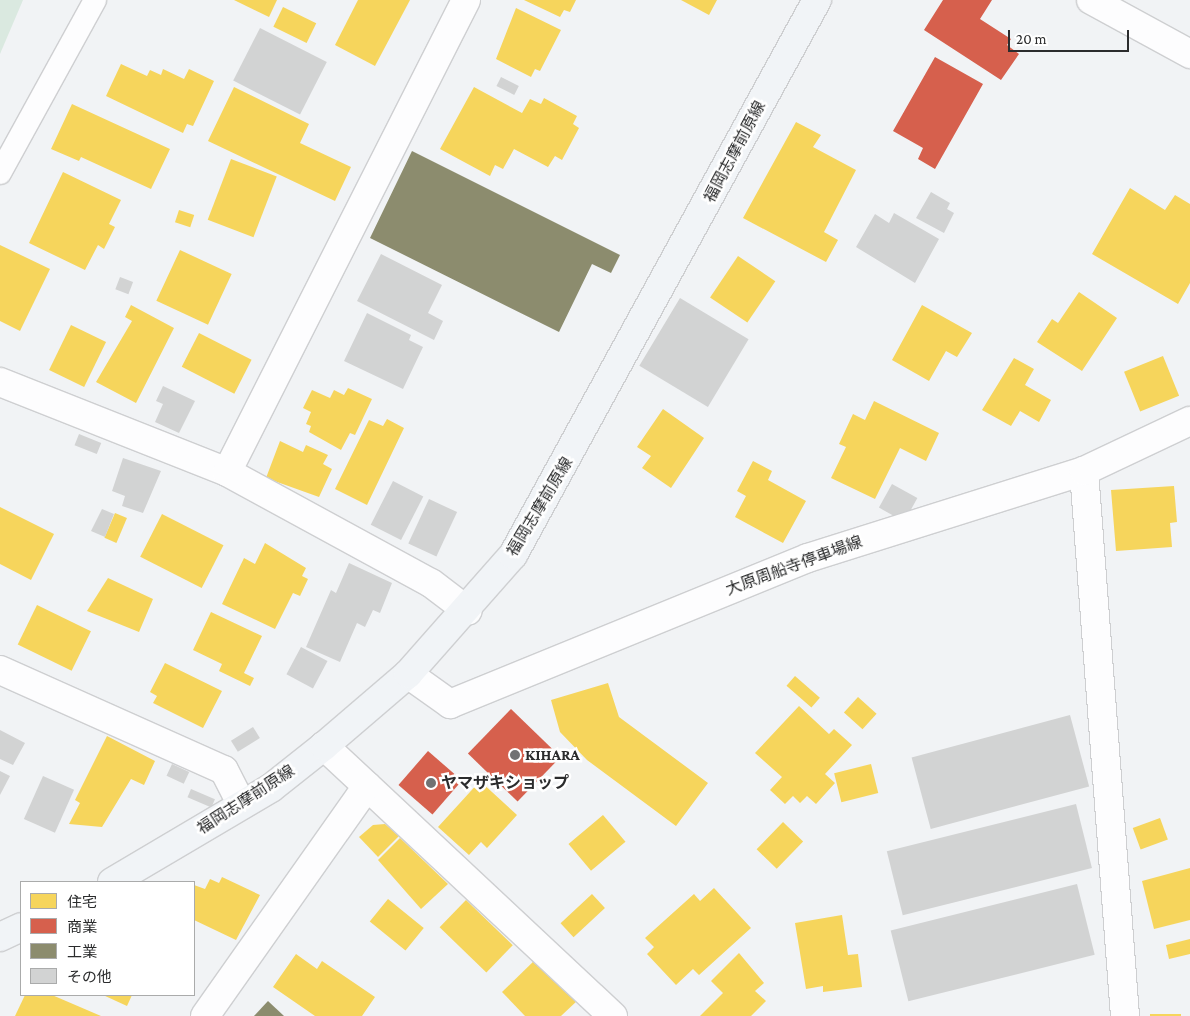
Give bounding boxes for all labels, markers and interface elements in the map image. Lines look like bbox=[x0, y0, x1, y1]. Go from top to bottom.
scale bar bbox=[1010, 20, 1131, 52]
text: 20 m bbox=[1016, 31, 1047, 47]
street label: 福岡志摩前原線 bbox=[700, 98, 770, 206]
street label: 福岡志摩前原線 bbox=[503, 454, 577, 560]
street label: 大原周船寺停車場線 bbox=[723, 532, 865, 600]
place label: KIHARA bbox=[525, 745, 580, 765]
marker: KIHARA bbox=[509, 749, 521, 761]
street label: 福岡志摩前原線 bbox=[194, 761, 298, 839]
place label: ヤマザキショップ bbox=[441, 773, 569, 793]
marker: ヤマザキショップ bbox=[425, 777, 437, 789]
legend bbox=[20, 881, 195, 996]
text: 住宅 bbox=[67, 894, 97, 910]
text: 商業 bbox=[67, 919, 97, 935]
text: 工業 bbox=[67, 944, 97, 960]
text: その他 bbox=[67, 969, 112, 985]

